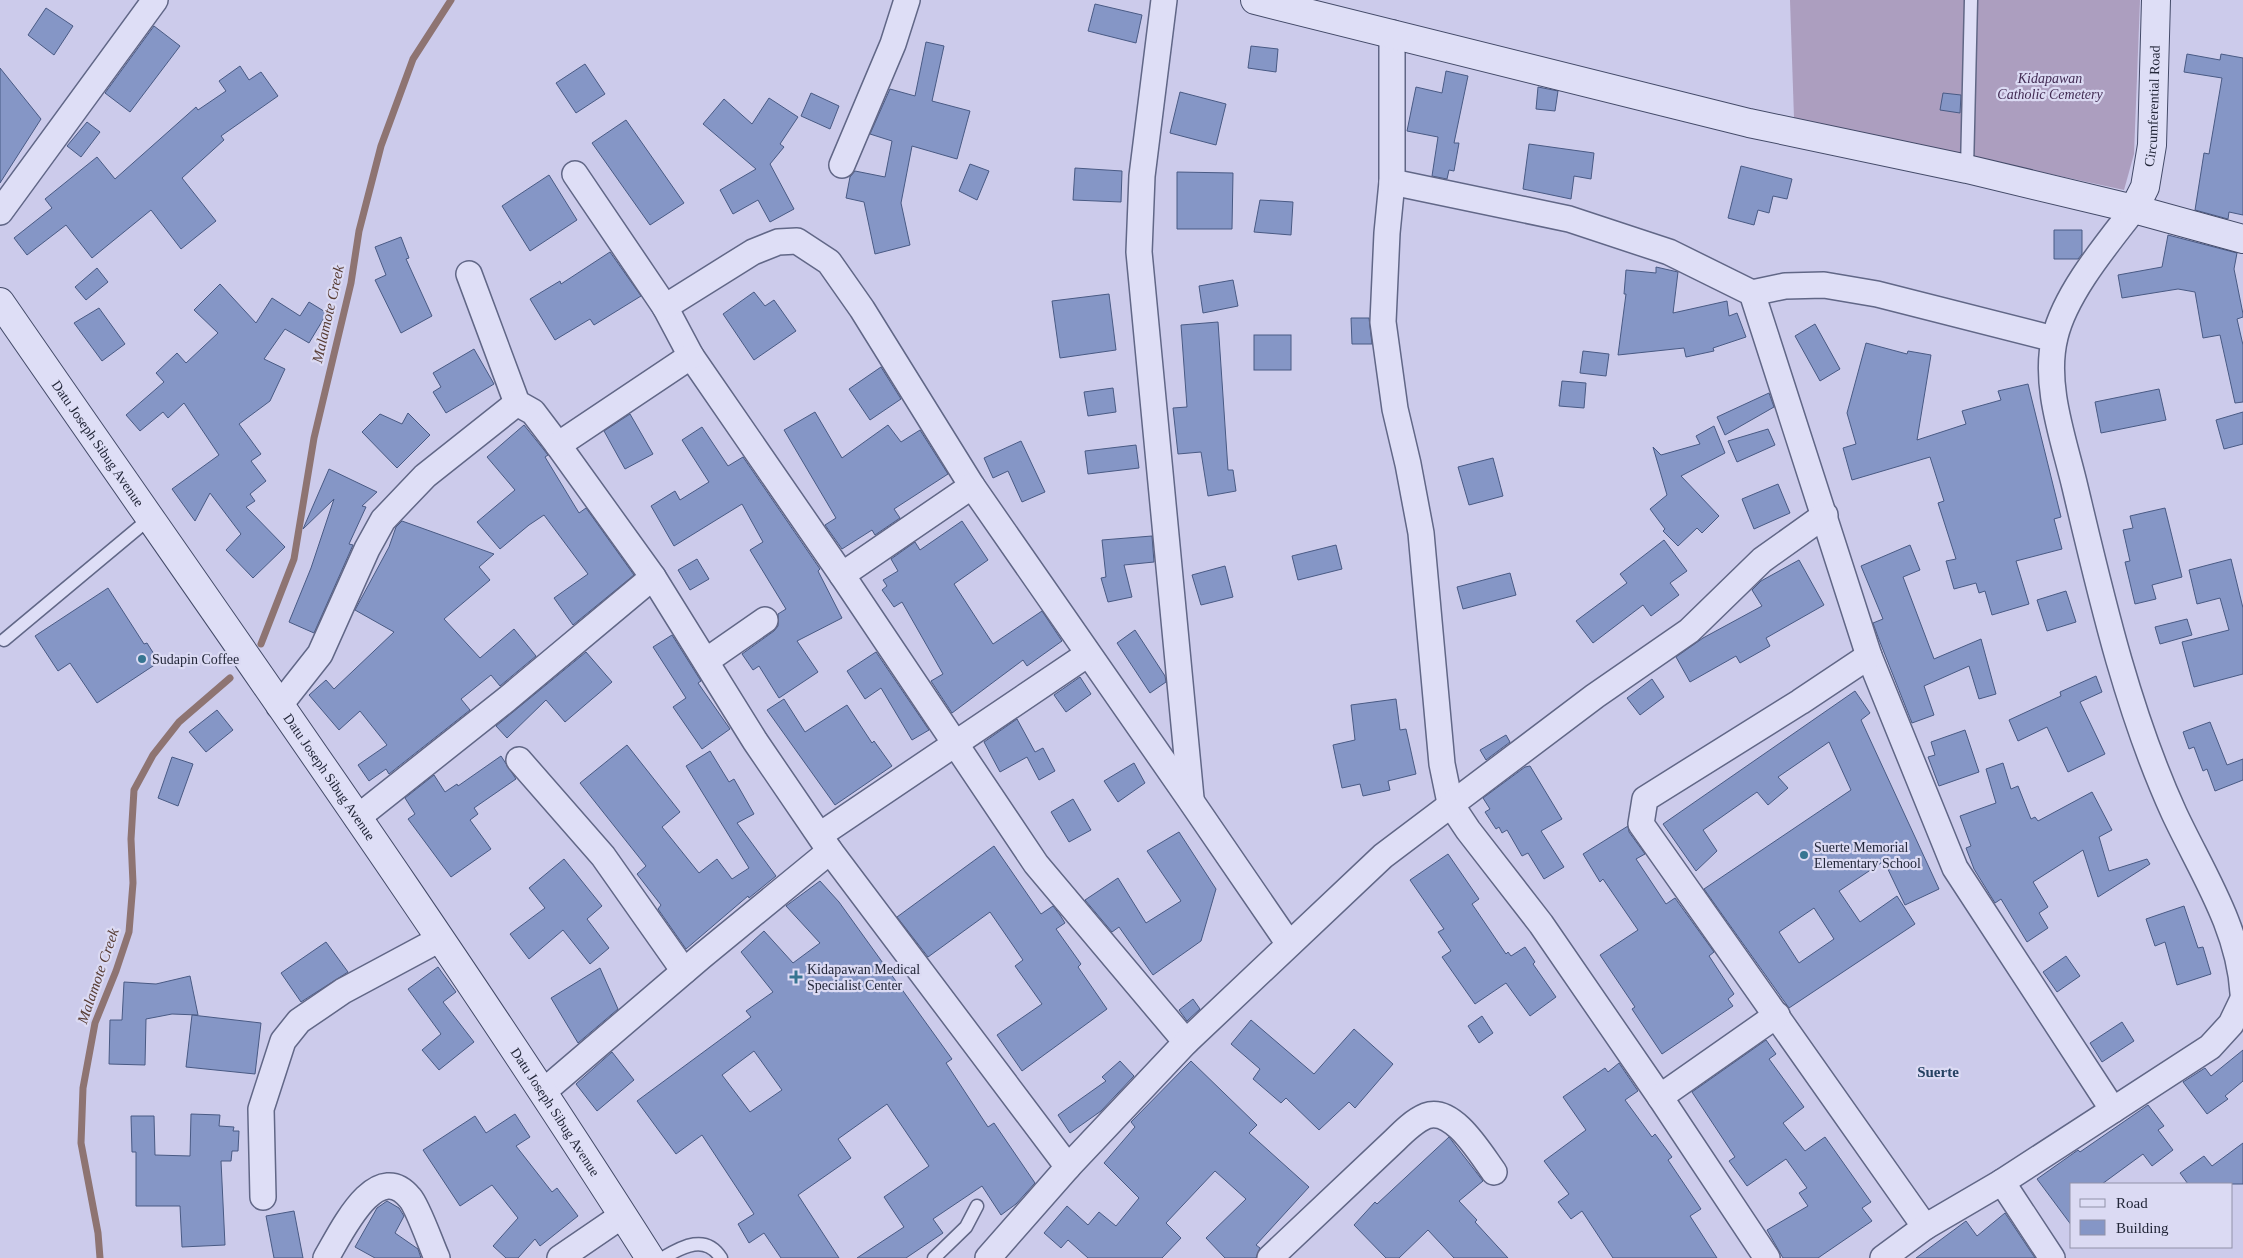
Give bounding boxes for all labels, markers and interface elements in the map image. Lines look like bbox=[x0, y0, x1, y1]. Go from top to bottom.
street label: Circumferential Road bbox=[2141, 45, 2162, 168]
park label: Kidapawan Catholic Cemetery bbox=[1997, 71, 2103, 102]
water label: Malamote Creek bbox=[309, 263, 347, 365]
street label: Datu Joseph Sibug Avenue bbox=[49, 377, 147, 509]
place label: Sudapin Coffee bbox=[152, 652, 239, 667]
marker: Sudapin Coffee bbox=[136, 653, 148, 665]
street label: Datu Joseph Sibug Avenue bbox=[281, 711, 378, 843]
place label: Suerte Memorial Elementary School bbox=[1814, 840, 1921, 871]
marker: Suerte Memorial Elementary School bbox=[1798, 849, 1810, 861]
water label: Malamote Creek bbox=[74, 926, 122, 1027]
place label: Kidapawan Medical Specialist Center bbox=[807, 962, 920, 993]
marker: Kidapawan Medical Specialist Center bbox=[789, 970, 803, 984]
street label: Datu Joseph Sibug Avenue bbox=[508, 1045, 603, 1179]
district label: Suerte bbox=[1917, 1064, 1959, 1080]
legend bbox=[2070, 1183, 2233, 1248]
text: Road bbox=[2116, 1195, 2148, 1211]
text: Building bbox=[2116, 1220, 2169, 1236]

